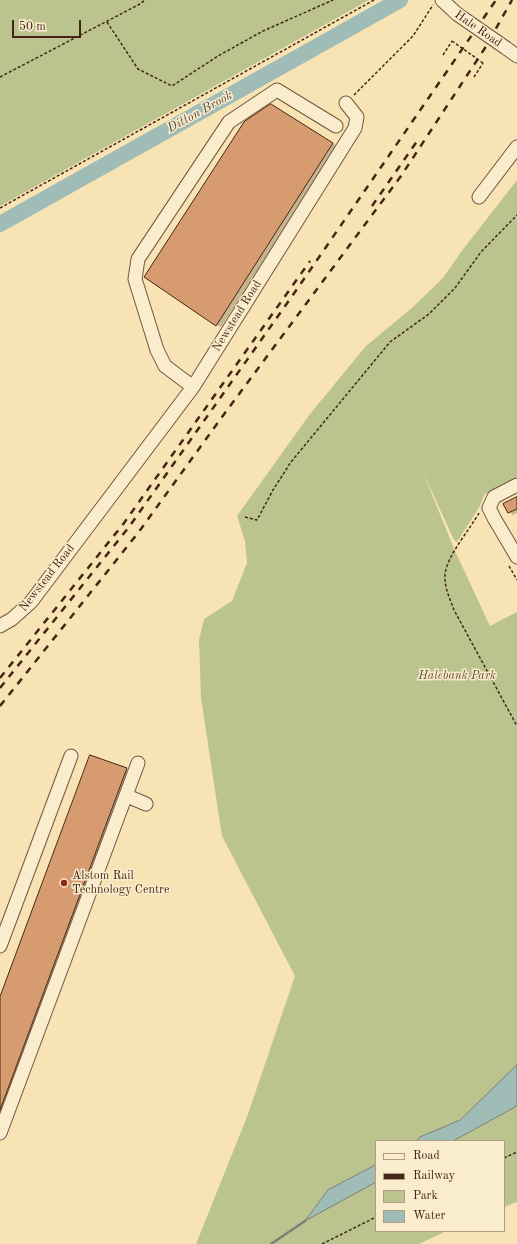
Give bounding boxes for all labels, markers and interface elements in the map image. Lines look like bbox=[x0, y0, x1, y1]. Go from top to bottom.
street label: Hale Road bbox=[452, 8, 504, 50]
scale bar bbox=[14, 12, 83, 38]
text: 50 m bbox=[19, 21, 46, 33]
water label: Ditton Brook bbox=[165, 88, 235, 136]
street label: Newstead Road bbox=[209, 278, 265, 354]
street label: Newstead Road bbox=[16, 542, 78, 614]
park label: Halebank Park bbox=[418, 669, 496, 683]
place label: Alstom Rail Technology Centre bbox=[72, 869, 170, 897]
marker: Alstom Rail Technology Centre bbox=[59, 878, 69, 888]
legend bbox=[375, 1140, 505, 1232]
text: Road bbox=[413, 1150, 440, 1162]
text: Railway bbox=[413, 1170, 455, 1182]
text: Park bbox=[413, 1190, 438, 1202]
text: Water bbox=[413, 1210, 445, 1222]

